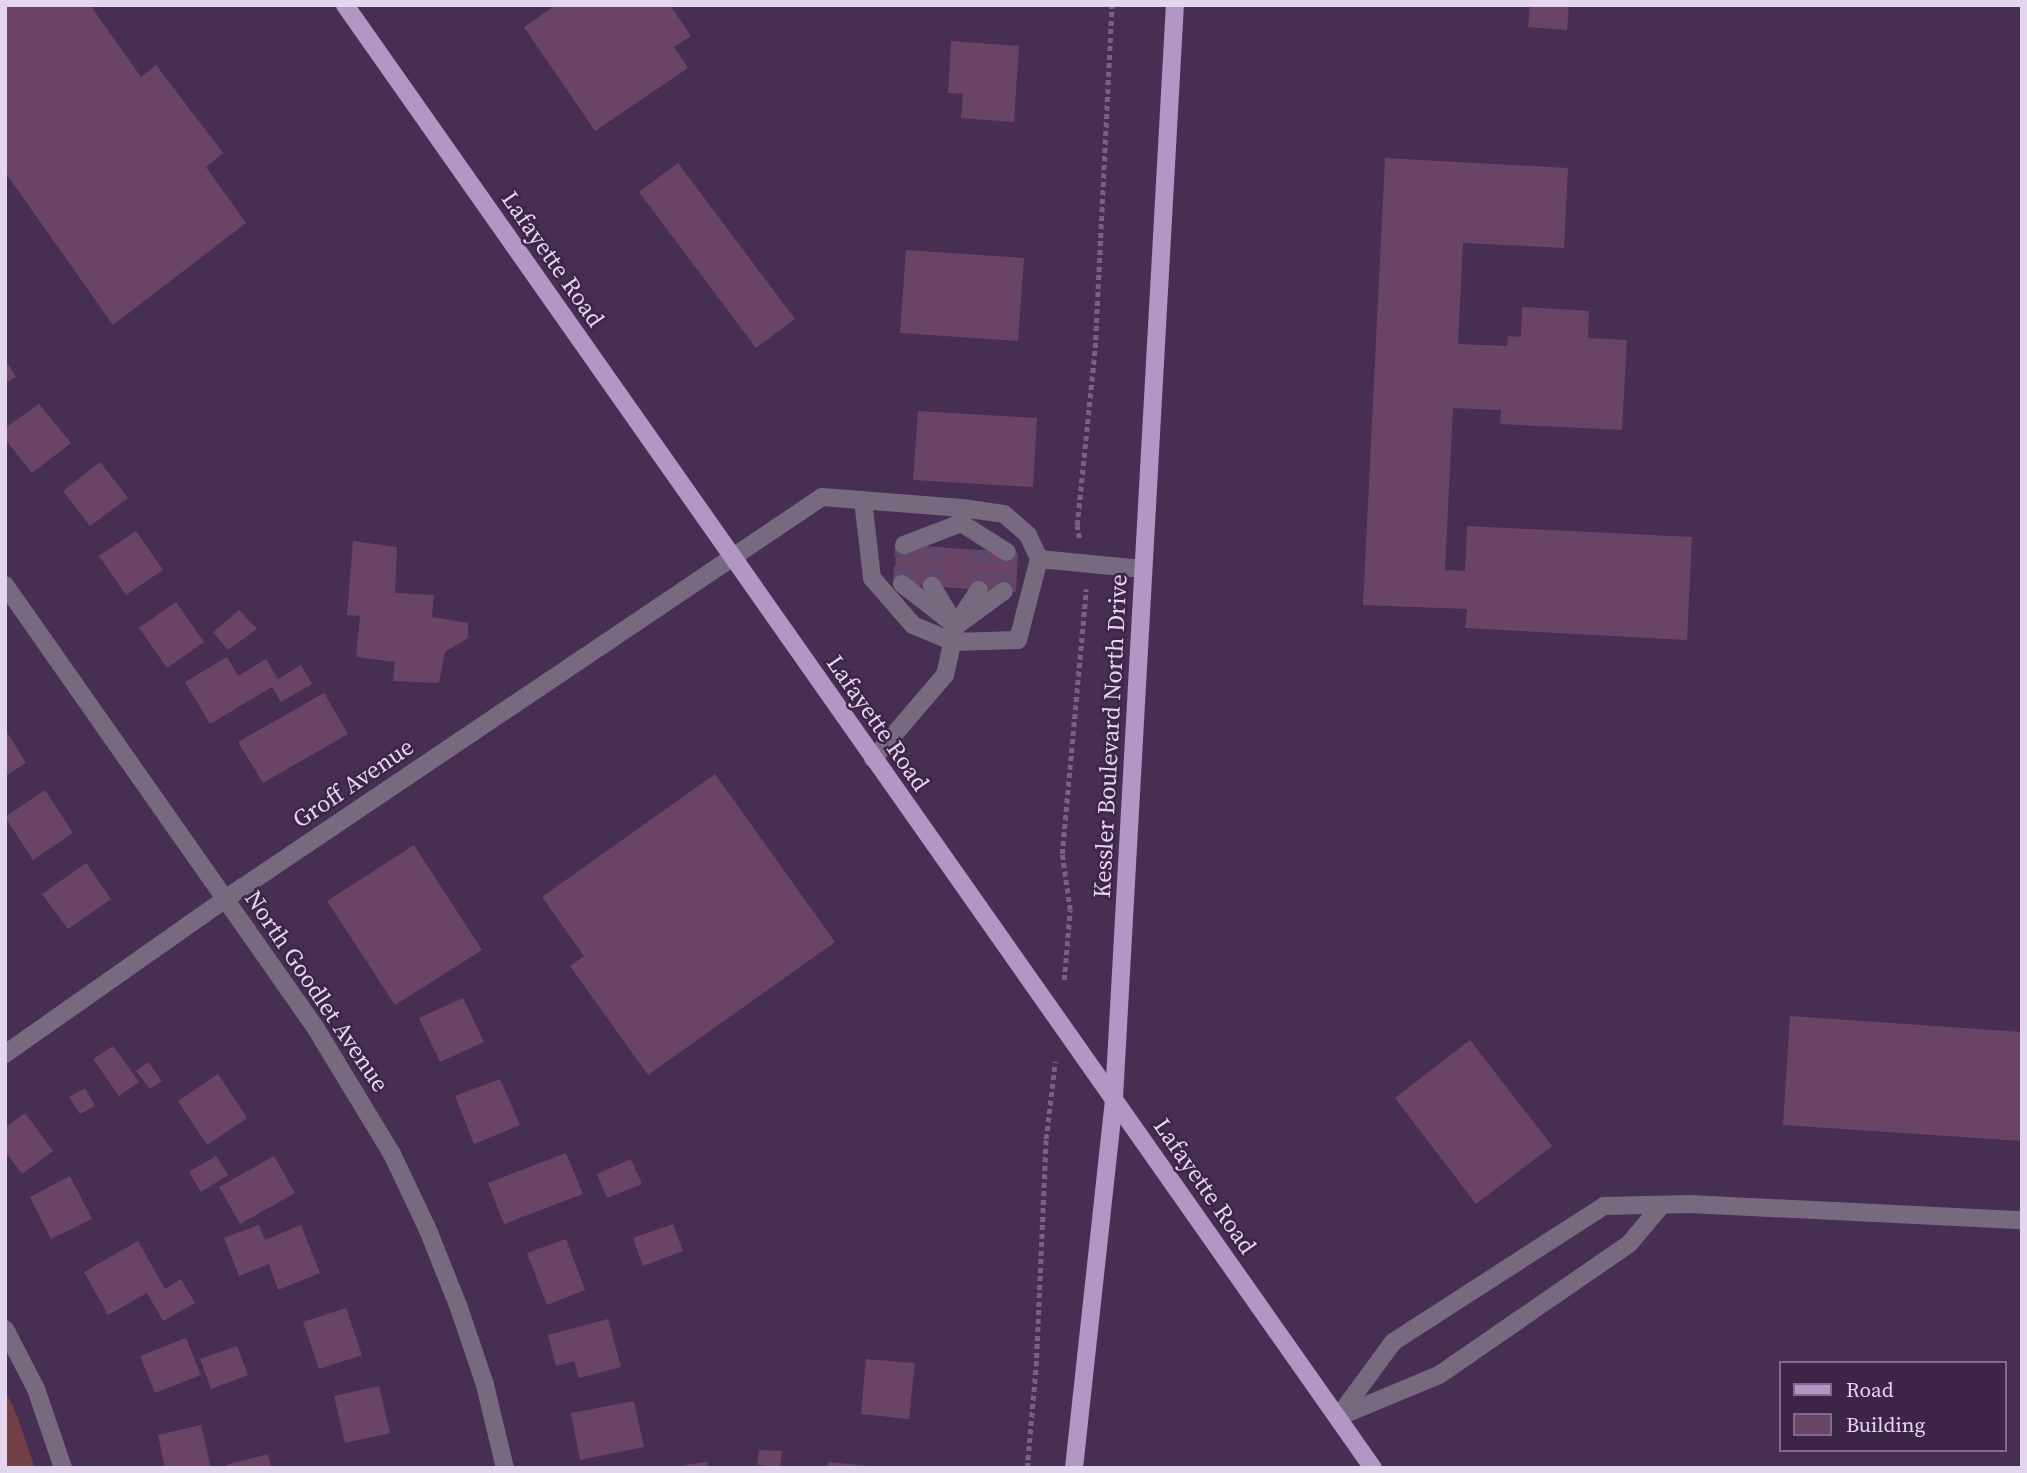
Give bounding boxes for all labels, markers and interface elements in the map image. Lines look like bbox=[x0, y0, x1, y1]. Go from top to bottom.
street label: Lafayette Road bbox=[496, 186, 610, 332]
street label: Kessler Boulevard North Drive bbox=[1087, 573, 1133, 899]
street label: Lafayette Road bbox=[821, 650, 935, 796]
street label: Groff Avenue bbox=[287, 732, 419, 834]
street label: North Goodlet Avenue bbox=[239, 885, 395, 1097]
street label: Lafayette Road bbox=[1148, 1113, 1262, 1259]
legend bbox=[1778, 1361, 2006, 1452]
text: Road bbox=[1846, 1375, 1894, 1404]
text: Building bbox=[1846, 1410, 1925, 1439]

